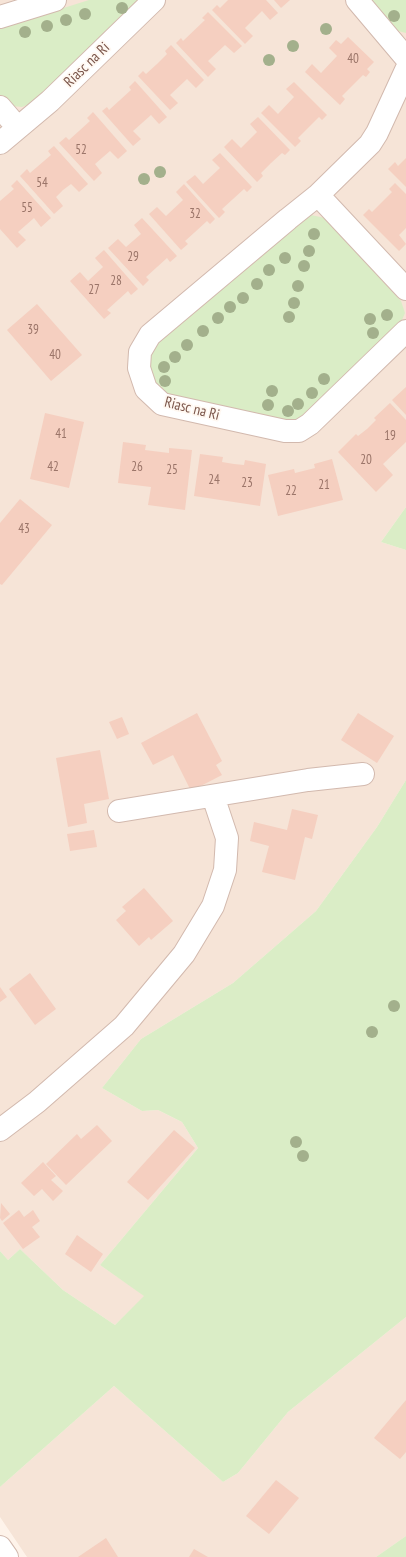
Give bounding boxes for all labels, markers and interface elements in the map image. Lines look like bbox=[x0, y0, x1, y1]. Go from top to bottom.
street label: Riasc na Ri bbox=[61, 39, 113, 91]
house number: 40 bbox=[347, 51, 359, 67]
house number: 52 bbox=[75, 142, 87, 158]
house number: 54 bbox=[36, 175, 48, 191]
house number: 55 bbox=[21, 200, 33, 216]
house number: 32 bbox=[189, 206, 201, 222]
house number: 29 bbox=[127, 249, 139, 265]
house number: 28 bbox=[110, 273, 122, 289]
house number: 27 bbox=[88, 282, 100, 298]
house number: 39 bbox=[27, 322, 39, 338]
house number: 40 bbox=[49, 347, 61, 363]
street label: Riasc na Ri bbox=[163, 393, 221, 425]
house number: 41 bbox=[55, 426, 67, 442]
house number: 19 bbox=[384, 428, 396, 444]
house number: 20 bbox=[360, 452, 372, 468]
house number: 42 bbox=[47, 459, 59, 475]
house number: 26 bbox=[131, 459, 143, 475]
house number: 25 bbox=[166, 462, 178, 478]
house number: 24 bbox=[208, 472, 220, 488]
house number: 23 bbox=[241, 475, 253, 491]
house number: 21 bbox=[318, 477, 330, 493]
house number: 22 bbox=[285, 483, 297, 499]
house number: 43 bbox=[18, 521, 30, 537]

